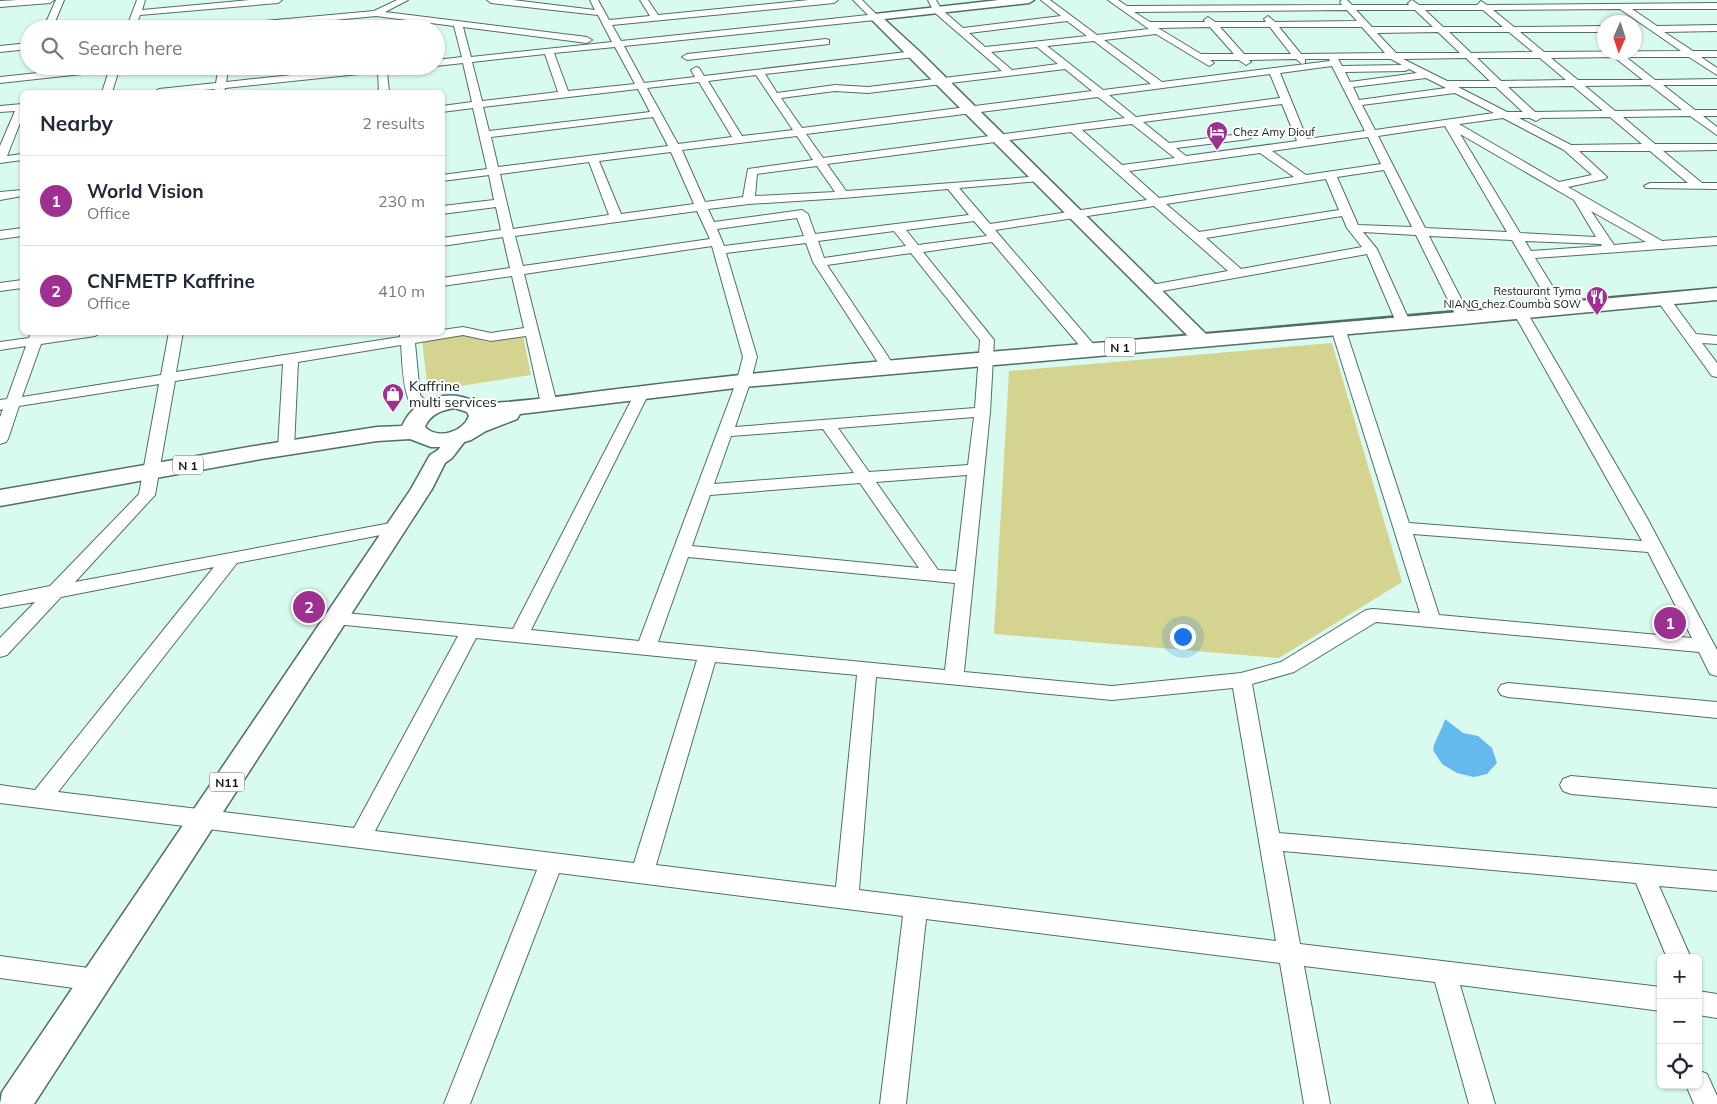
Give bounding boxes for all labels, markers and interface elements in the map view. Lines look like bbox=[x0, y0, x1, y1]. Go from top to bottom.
north arrow bbox=[1597, 15, 1642, 60]
search box bbox=[20, 20, 445, 75]
icon: search bbox=[38, 34, 66, 62]
text: Search here bbox=[78, 36, 182, 60]
text: Nearby bbox=[40, 110, 113, 136]
text: 2 results bbox=[362, 113, 425, 133]
hotel icon: Chez Amy Diouf bbox=[1205, 120, 1229, 151]
place label: Chez Amy Diouf bbox=[1233, 125, 1315, 139]
text: World Vision bbox=[87, 179, 204, 203]
text: 1 bbox=[51, 191, 61, 211]
text: 230 m bbox=[378, 191, 425, 211]
text: Office bbox=[87, 203, 130, 223]
text: CNFMETP Kaffrine bbox=[87, 269, 255, 293]
text: 2 bbox=[51, 281, 61, 301]
text: 410 m bbox=[378, 281, 425, 301]
place label: Restaurant Tyma NIANG chez Coumba SOW bbox=[1443, 284, 1581, 311]
restaurant icon: Restaurant Tyma NIANG chez Coumba SOW bbox=[1585, 285, 1609, 316]
text: Office bbox=[87, 293, 130, 313]
road number: N 1 bbox=[1105, 338, 1135, 357]
place label: Kaffrine multi services bbox=[409, 377, 497, 411]
shop icon: Kaffrine multi services bbox=[381, 382, 405, 413]
road number: N 1 bbox=[173, 456, 203, 474]
pin: 2 bbox=[293, 588, 325, 626]
pin: 1 bbox=[1654, 604, 1686, 642]
your location bbox=[1170, 624, 1196, 650]
road number: N11 bbox=[210, 772, 244, 792]
map controls bbox=[1657, 954, 1702, 1089]
button: + bbox=[1657, 954, 1702, 999]
button: − bbox=[1657, 999, 1702, 1044]
button: locate bbox=[1657, 1044, 1702, 1089]

